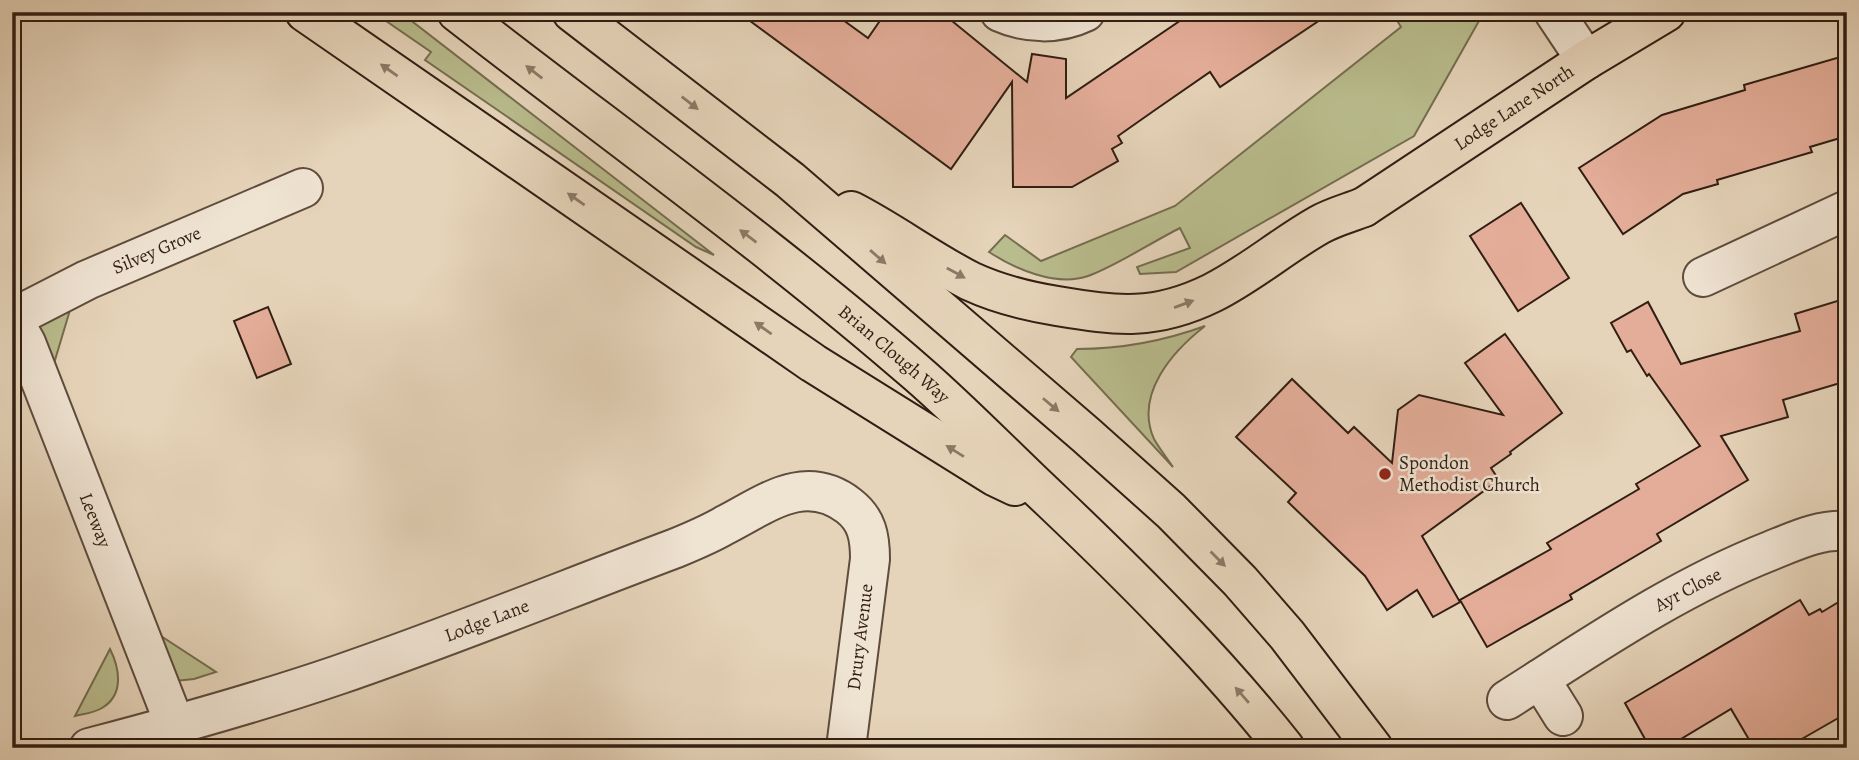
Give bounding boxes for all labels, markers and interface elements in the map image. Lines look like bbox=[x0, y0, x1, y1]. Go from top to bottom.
street label: Lodge Lane North bbox=[1449, 58, 1579, 157]
one-way arrow bbox=[380, 63, 398, 77]
one-way arrow bbox=[525, 65, 543, 79]
one-way arrow bbox=[681, 95, 699, 109]
one-way arrow bbox=[567, 192, 585, 206]
street label: Silvey Grove bbox=[108, 220, 205, 281]
one-way arrow bbox=[740, 229, 758, 244]
one-way arrow bbox=[869, 249, 887, 265]
one-way arrow bbox=[946, 267, 966, 279]
one-way arrow bbox=[1174, 298, 1195, 309]
street label: Brian Clough Way bbox=[832, 299, 956, 410]
one-way arrow bbox=[754, 321, 772, 335]
one-way arrow bbox=[1042, 397, 1060, 413]
one-way arrow bbox=[945, 445, 964, 458]
place label: Spondon Methodist Church bbox=[1399, 450, 1540, 498]
marker: Spondon Methodist Church bbox=[1377, 466, 1393, 482]
street label: Leeway bbox=[73, 489, 118, 552]
one-way arrow bbox=[1210, 550, 1227, 567]
street label: Ayr Close bbox=[1649, 561, 1726, 619]
street label: Drury Avenue bbox=[841, 582, 879, 692]
street label: Lodge Lane bbox=[441, 593, 533, 648]
one-way arrow bbox=[1234, 686, 1250, 704]

